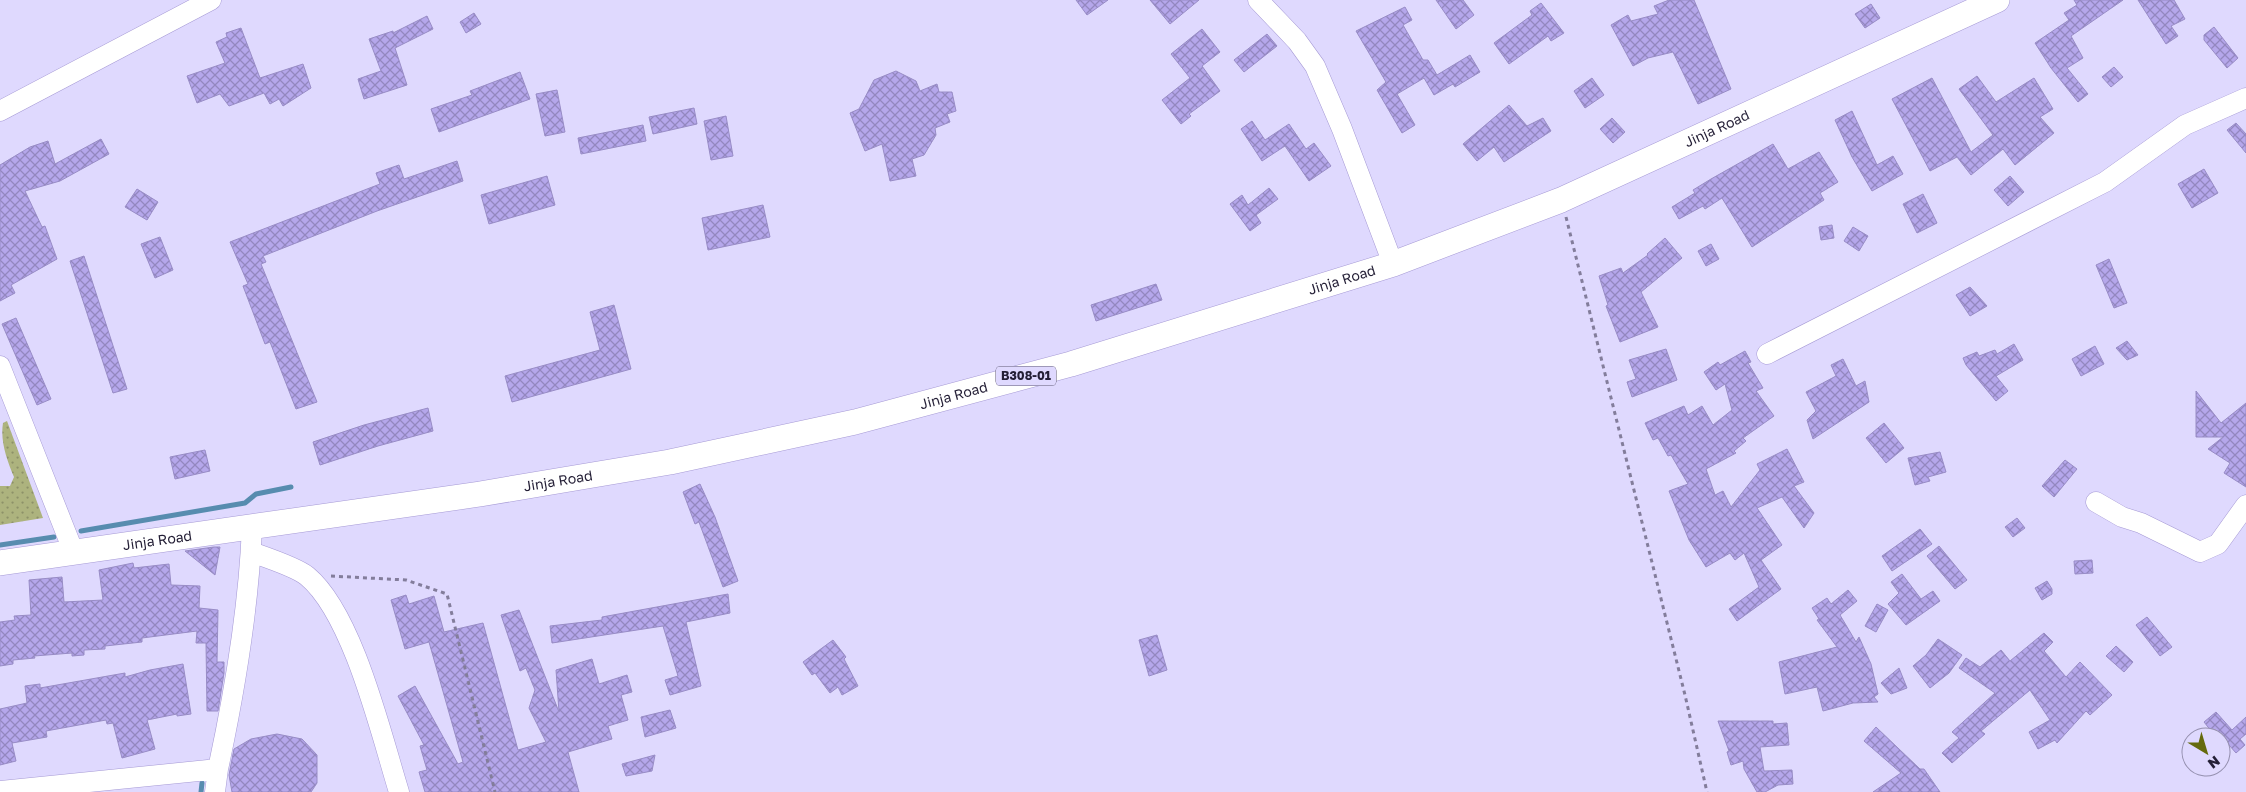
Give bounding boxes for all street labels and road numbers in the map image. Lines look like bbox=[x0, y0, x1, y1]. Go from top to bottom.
street label: Jinja Road bbox=[1681, 106, 1752, 150]
street label: Jinja Road bbox=[1306, 261, 1377, 298]
road number: B308-01 bbox=[996, 366, 1056, 386]
street label: Jinja Road bbox=[918, 378, 989, 412]
street label: Jinja Road bbox=[522, 466, 594, 495]
street label: Jinja Road bbox=[122, 527, 193, 553]

